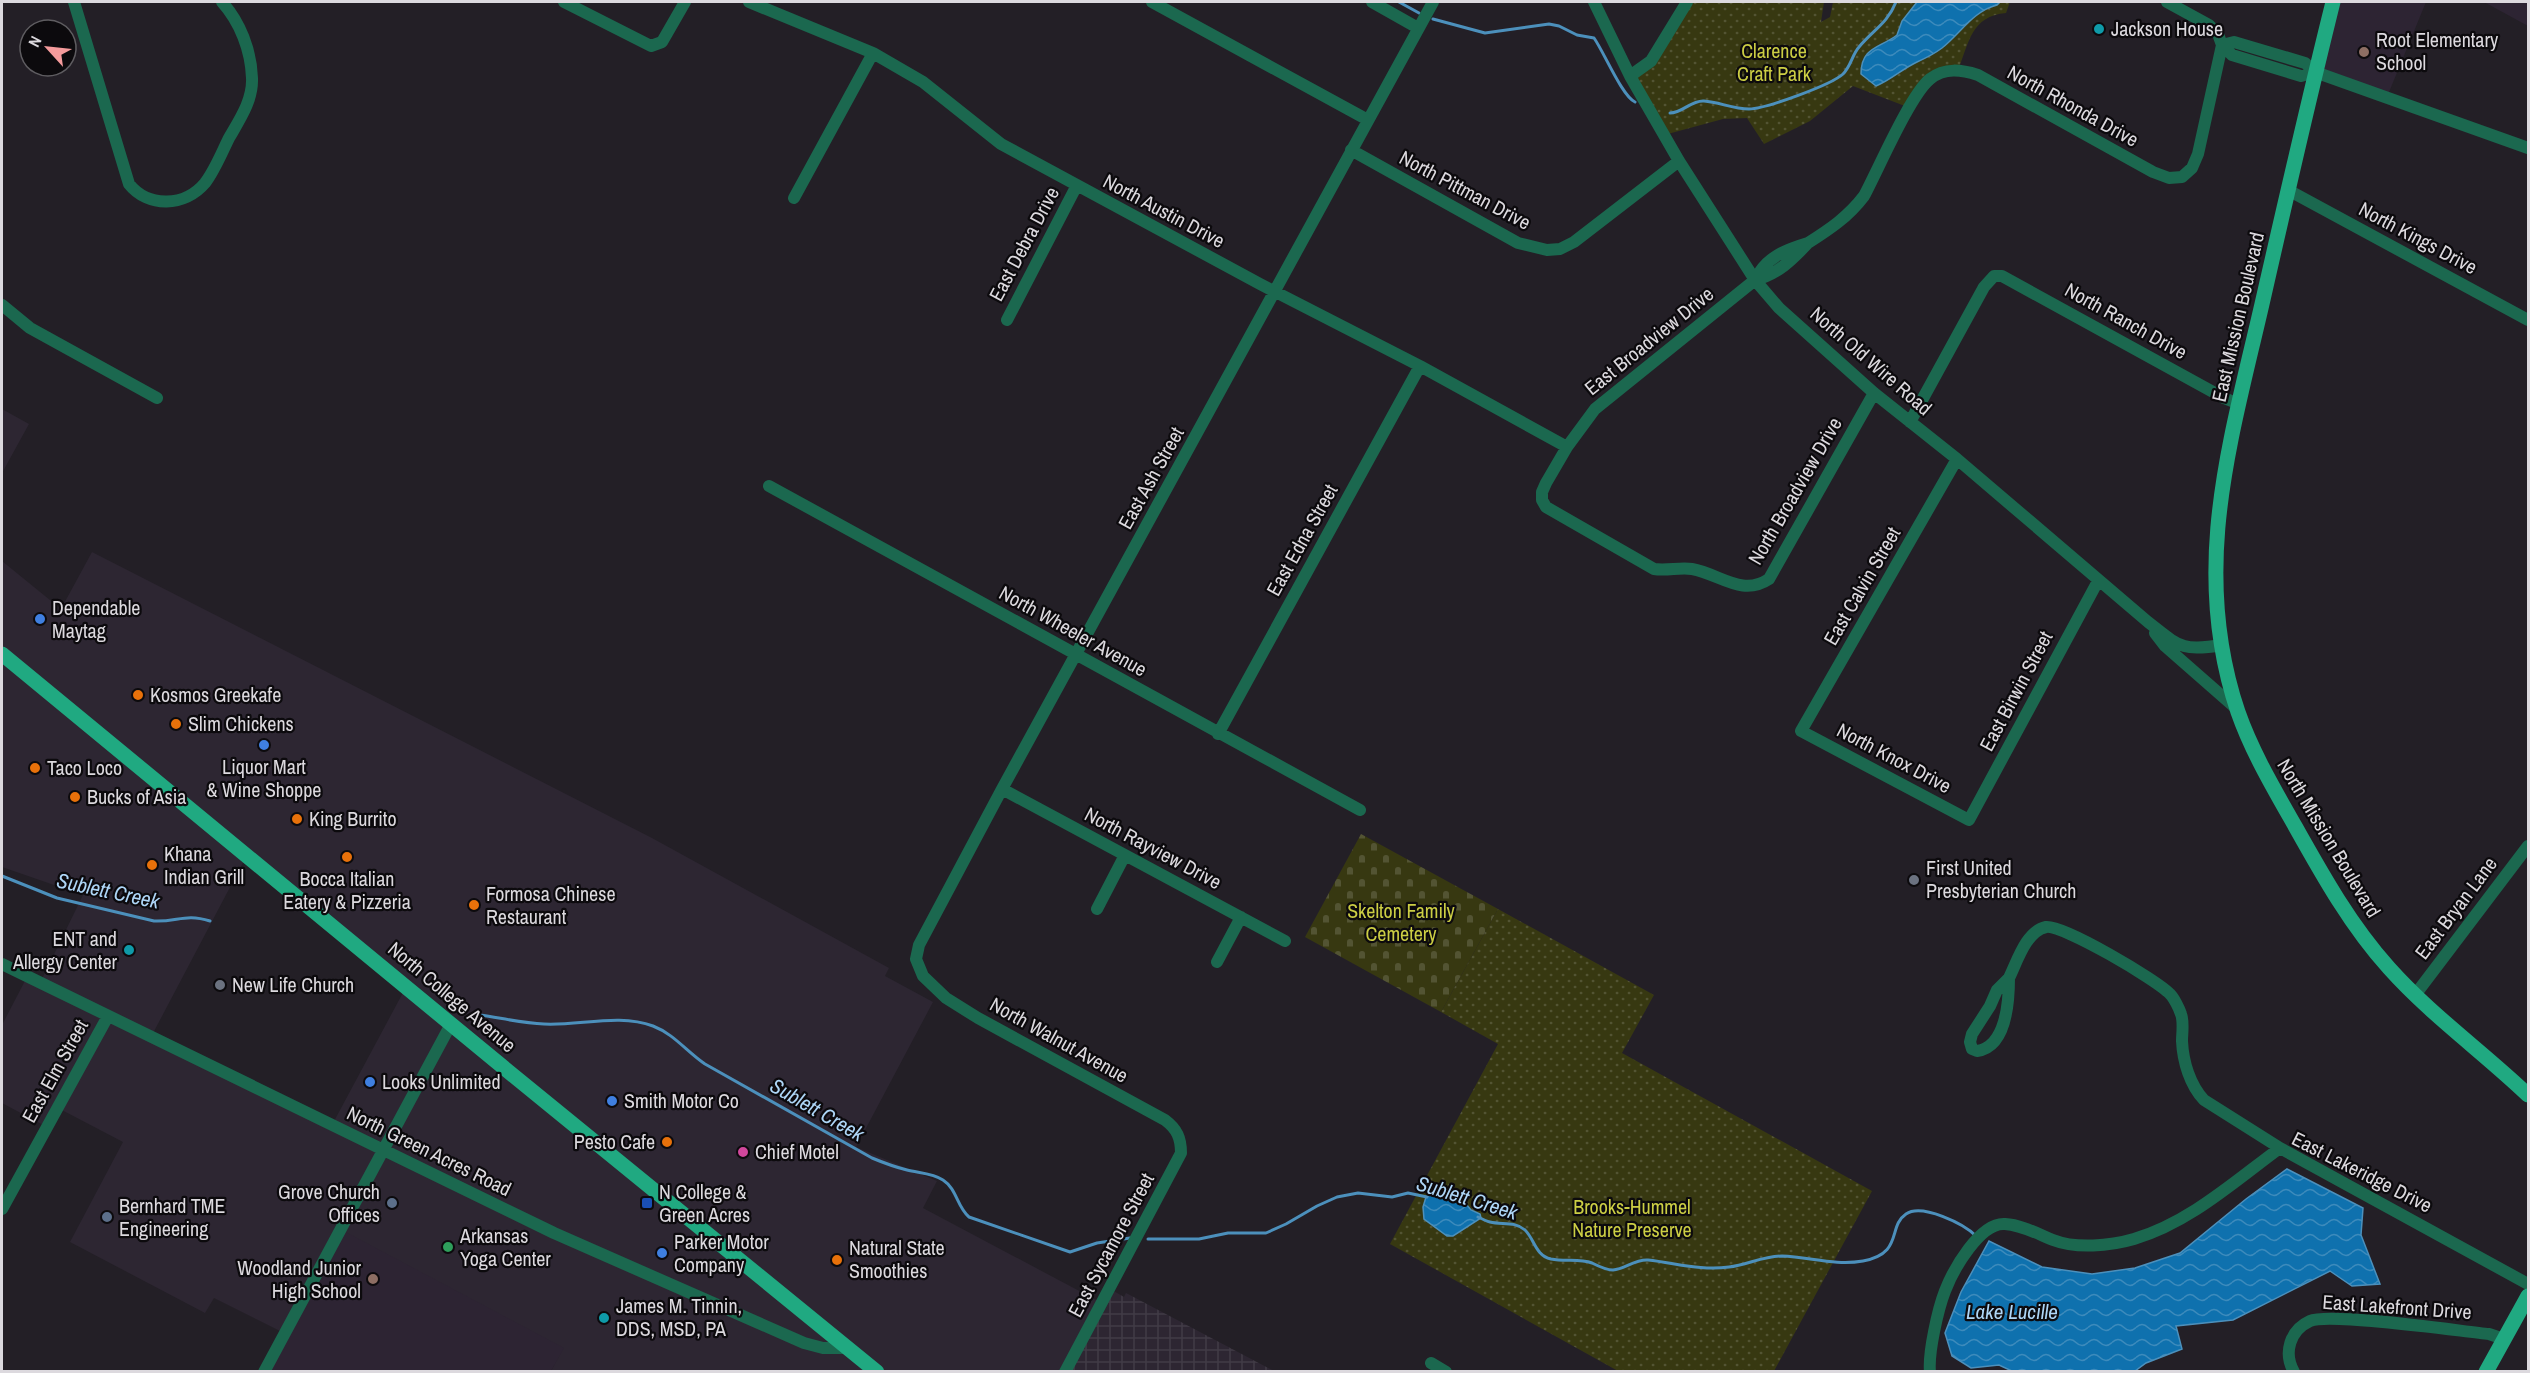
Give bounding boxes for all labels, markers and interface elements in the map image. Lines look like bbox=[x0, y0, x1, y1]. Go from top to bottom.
place label: Jackson House bbox=[2111, 15, 2223, 42]
north arrow bbox=[18, 18, 78, 78]
marker: Jackson House bbox=[2092, 22, 2106, 36]
place label: Root Elementary School bbox=[2376, 26, 2499, 76]
text: N bbox=[23, 32, 47, 50]
park label: Clarence Craft Park bbox=[1737, 37, 1812, 87]
marker: Root Elementary School bbox=[2357, 45, 2371, 59]
street label: North Rhonda Drive bbox=[2003, 58, 2144, 153]
street label: North Pittman Drive bbox=[1395, 144, 1536, 235]
street label: North Austin Drive bbox=[1099, 167, 1230, 254]
street label: East Debra Drive bbox=[982, 182, 1065, 306]
street label: North Kings Drive bbox=[2354, 195, 2482, 280]
street label: East Mission Boulevard bbox=[2205, 229, 2270, 404]
street label: North Ranch Drive bbox=[2060, 276, 2192, 365]
street label: East Broadview Drive bbox=[1579, 280, 1719, 401]
street label: North Old Wire Road bbox=[1805, 300, 1938, 421]
street label: North Broadview Drive bbox=[1741, 412, 1848, 569]
street label: East Ash Street bbox=[1111, 421, 1190, 534]
street label: East Edna Street bbox=[1260, 479, 1344, 601]
street label: East Calvin Street bbox=[1817, 521, 1907, 650]
street label: North Wheeler Avenue bbox=[995, 579, 1152, 682]
place label: Dependable Maytag bbox=[52, 594, 140, 644]
marker: Dependable Maytag bbox=[33, 612, 47, 626]
street label: East Birwin Street bbox=[1973, 626, 2059, 755]
place label: Kosmos Greekafe bbox=[150, 681, 281, 708]
marker: Kosmos Greekafe bbox=[131, 688, 145, 702]
place label: Slim Chickens bbox=[188, 710, 294, 737]
street label: North Knox Drive bbox=[1832, 716, 1956, 799]
marker: Slim Chickens bbox=[169, 717, 183, 731]
marker: Liquor Mart & Wine Shoppe bbox=[257, 738, 271, 752]
place label: Liquor Mart & Wine Shoppe bbox=[207, 753, 321, 803]
street label: North Mission Boulevard bbox=[2271, 753, 2387, 922]
place label: Taco Loco bbox=[47, 754, 122, 781]
marker: Taco Loco bbox=[28, 761, 42, 775]
place label: Bucks of Asia bbox=[87, 783, 186, 810]
marker: Bucks of Asia bbox=[68, 790, 82, 804]
street label: North Rayview Drive bbox=[1080, 800, 1226, 895]
place label: King Burrito bbox=[309, 805, 397, 832]
marker: King Burrito bbox=[290, 812, 304, 826]
place label: Khana Indian Grill bbox=[164, 840, 244, 890]
marker: Bocca Italian Eatery & Pizzeria bbox=[340, 850, 354, 864]
street label: East Bryan Lane bbox=[2408, 851, 2503, 964]
place label: First United Presbyterian Church bbox=[1926, 854, 2076, 904]
marker: Khana Indian Grill bbox=[145, 858, 159, 872]
water label: Sublett Creek bbox=[54, 865, 164, 916]
place label: Bocca Italian Eatery & Pizzeria bbox=[283, 865, 411, 915]
marker: First United Presbyterian Church bbox=[1907, 873, 1921, 887]
place label: Formosa Chinese Restaurant bbox=[486, 880, 616, 930]
park label: Skelton Family Cemetery bbox=[1347, 897, 1456, 947]
marker: Formosa Chinese Restaurant bbox=[467, 898, 481, 912]
place label: ENT and Allergy Center bbox=[12, 925, 118, 975]
street label: North College Avenue bbox=[383, 935, 522, 1058]
marker: ENT and Allergy Center bbox=[122, 943, 136, 957]
place label: New Life Church bbox=[232, 971, 354, 998]
marker: New Life Church bbox=[213, 978, 227, 992]
street label: North Walnut Avenue bbox=[985, 990, 1133, 1089]
street label: East Elm Street bbox=[15, 1014, 94, 1127]
place label: Looks Unlimited bbox=[382, 1068, 501, 1095]
water label: Sublett Creek bbox=[765, 1071, 871, 1149]
marker: Looks Unlimited bbox=[363, 1075, 377, 1089]
place label: Smith Motor Co bbox=[624, 1087, 739, 1114]
marker: Smith Motor Co bbox=[605, 1094, 619, 1108]
street label: North Green Acres Road bbox=[343, 1099, 516, 1202]
street label: East Lakeridge Drive bbox=[2287, 1125, 2437, 1219]
place label: Pesto Cafe bbox=[574, 1128, 655, 1155]
marker: Pesto Cafe bbox=[660, 1135, 674, 1149]
place label: Chief Motel bbox=[755, 1138, 839, 1165]
marker: Chief Motel bbox=[736, 1145, 750, 1159]
street label: East Sycamore Street bbox=[1061, 1168, 1160, 1322]
water label: Sublett Creek bbox=[1413, 1168, 1523, 1227]
place label: Grove Church Offices bbox=[278, 1178, 380, 1228]
place label: N College & Green Acres bbox=[659, 1178, 750, 1228]
place label: Bernhard TME Engineering bbox=[119, 1192, 225, 1242]
park label: Brooks-Hummel Nature Preserve bbox=[1572, 1193, 1692, 1243]
marker: Grove Church Offices bbox=[385, 1196, 399, 1210]
marker: N College & Green Acres bbox=[640, 1196, 654, 1210]
marker: Bernhard TME Engineering bbox=[100, 1210, 114, 1224]
place label: Arkansas Yoga Center bbox=[459, 1222, 551, 1272]
place label: Parker Motor Company bbox=[674, 1228, 769, 1278]
place label: Natural State Smoothies bbox=[849, 1234, 945, 1284]
marker: Arkansas Yoga Center bbox=[441, 1240, 455, 1254]
marker: Parker Motor Company bbox=[655, 1246, 669, 1260]
marker: Natural State Smoothies bbox=[830, 1253, 844, 1267]
place label: Woodland Junior High School bbox=[237, 1254, 362, 1304]
marker: Woodland Junior High School bbox=[366, 1272, 380, 1286]
street label: East Lakefront Drive bbox=[2322, 1288, 2473, 1325]
place label: James M. Tinnin, DDS, MSD, PA bbox=[616, 1292, 742, 1342]
water label: Lake Lucille bbox=[1966, 1297, 2058, 1326]
marker: James M. Tinnin, DDS, MSD, PA bbox=[597, 1311, 611, 1325]

